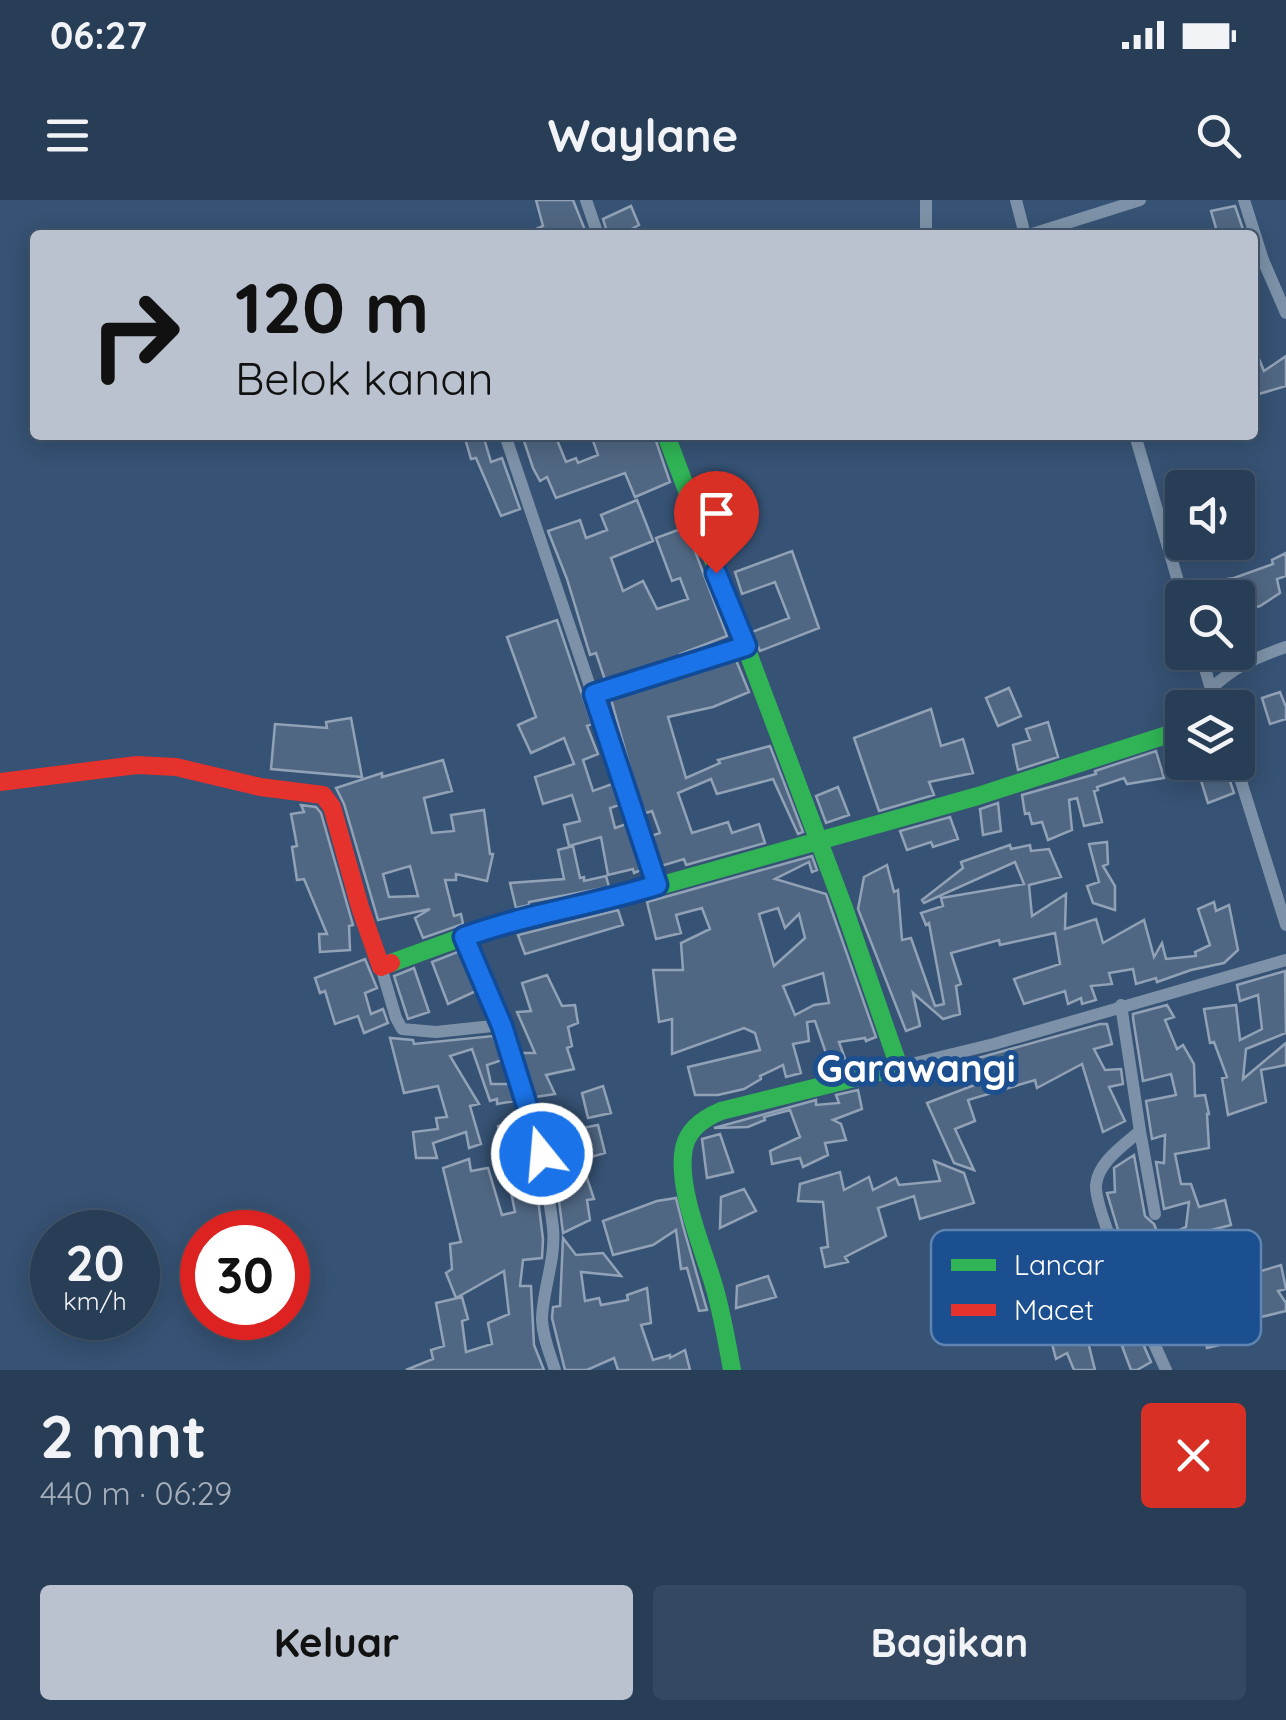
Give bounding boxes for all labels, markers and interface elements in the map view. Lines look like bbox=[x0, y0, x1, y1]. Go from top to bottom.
text: 06:27 bbox=[50, 11, 147, 59]
text: Waylane bbox=[548, 107, 738, 163]
icon: menu bbox=[40, 108, 95, 163]
icon: search bbox=[1191, 108, 1246, 163]
text: 120 m bbox=[235, 263, 429, 351]
icon: right bbox=[70, 270, 200, 400]
text: Belok kanan bbox=[235, 350, 494, 406]
map controls bbox=[1165, 470, 1255, 780]
button: sound bbox=[1165, 470, 1255, 560]
pin bbox=[674, 471, 759, 574]
icon: arrive bbox=[689, 486, 744, 541]
button: search bbox=[1165, 580, 1255, 670]
button: layers bbox=[1165, 690, 1255, 780]
district label: Garawangi bbox=[816, 1044, 1016, 1092]
position arrow bbox=[490, 1102, 594, 1206]
speed limit sign: 30 bbox=[180, 1210, 310, 1340]
legend bbox=[931, 1230, 1261, 1345]
text: 20 bbox=[65, 1231, 125, 1294]
text: Lancar bbox=[1014, 1247, 1105, 1282]
text: km/h bbox=[63, 1285, 127, 1316]
text: Macet bbox=[1014, 1292, 1094, 1327]
text: 2 mnt bbox=[40, 1398, 207, 1473]
button: close bbox=[1141, 1403, 1246, 1508]
text: 440 m · 06:29 bbox=[40, 1473, 232, 1513]
button: Keluar bbox=[40, 1585, 633, 1700]
button: Bagikan bbox=[653, 1585, 1246, 1700]

